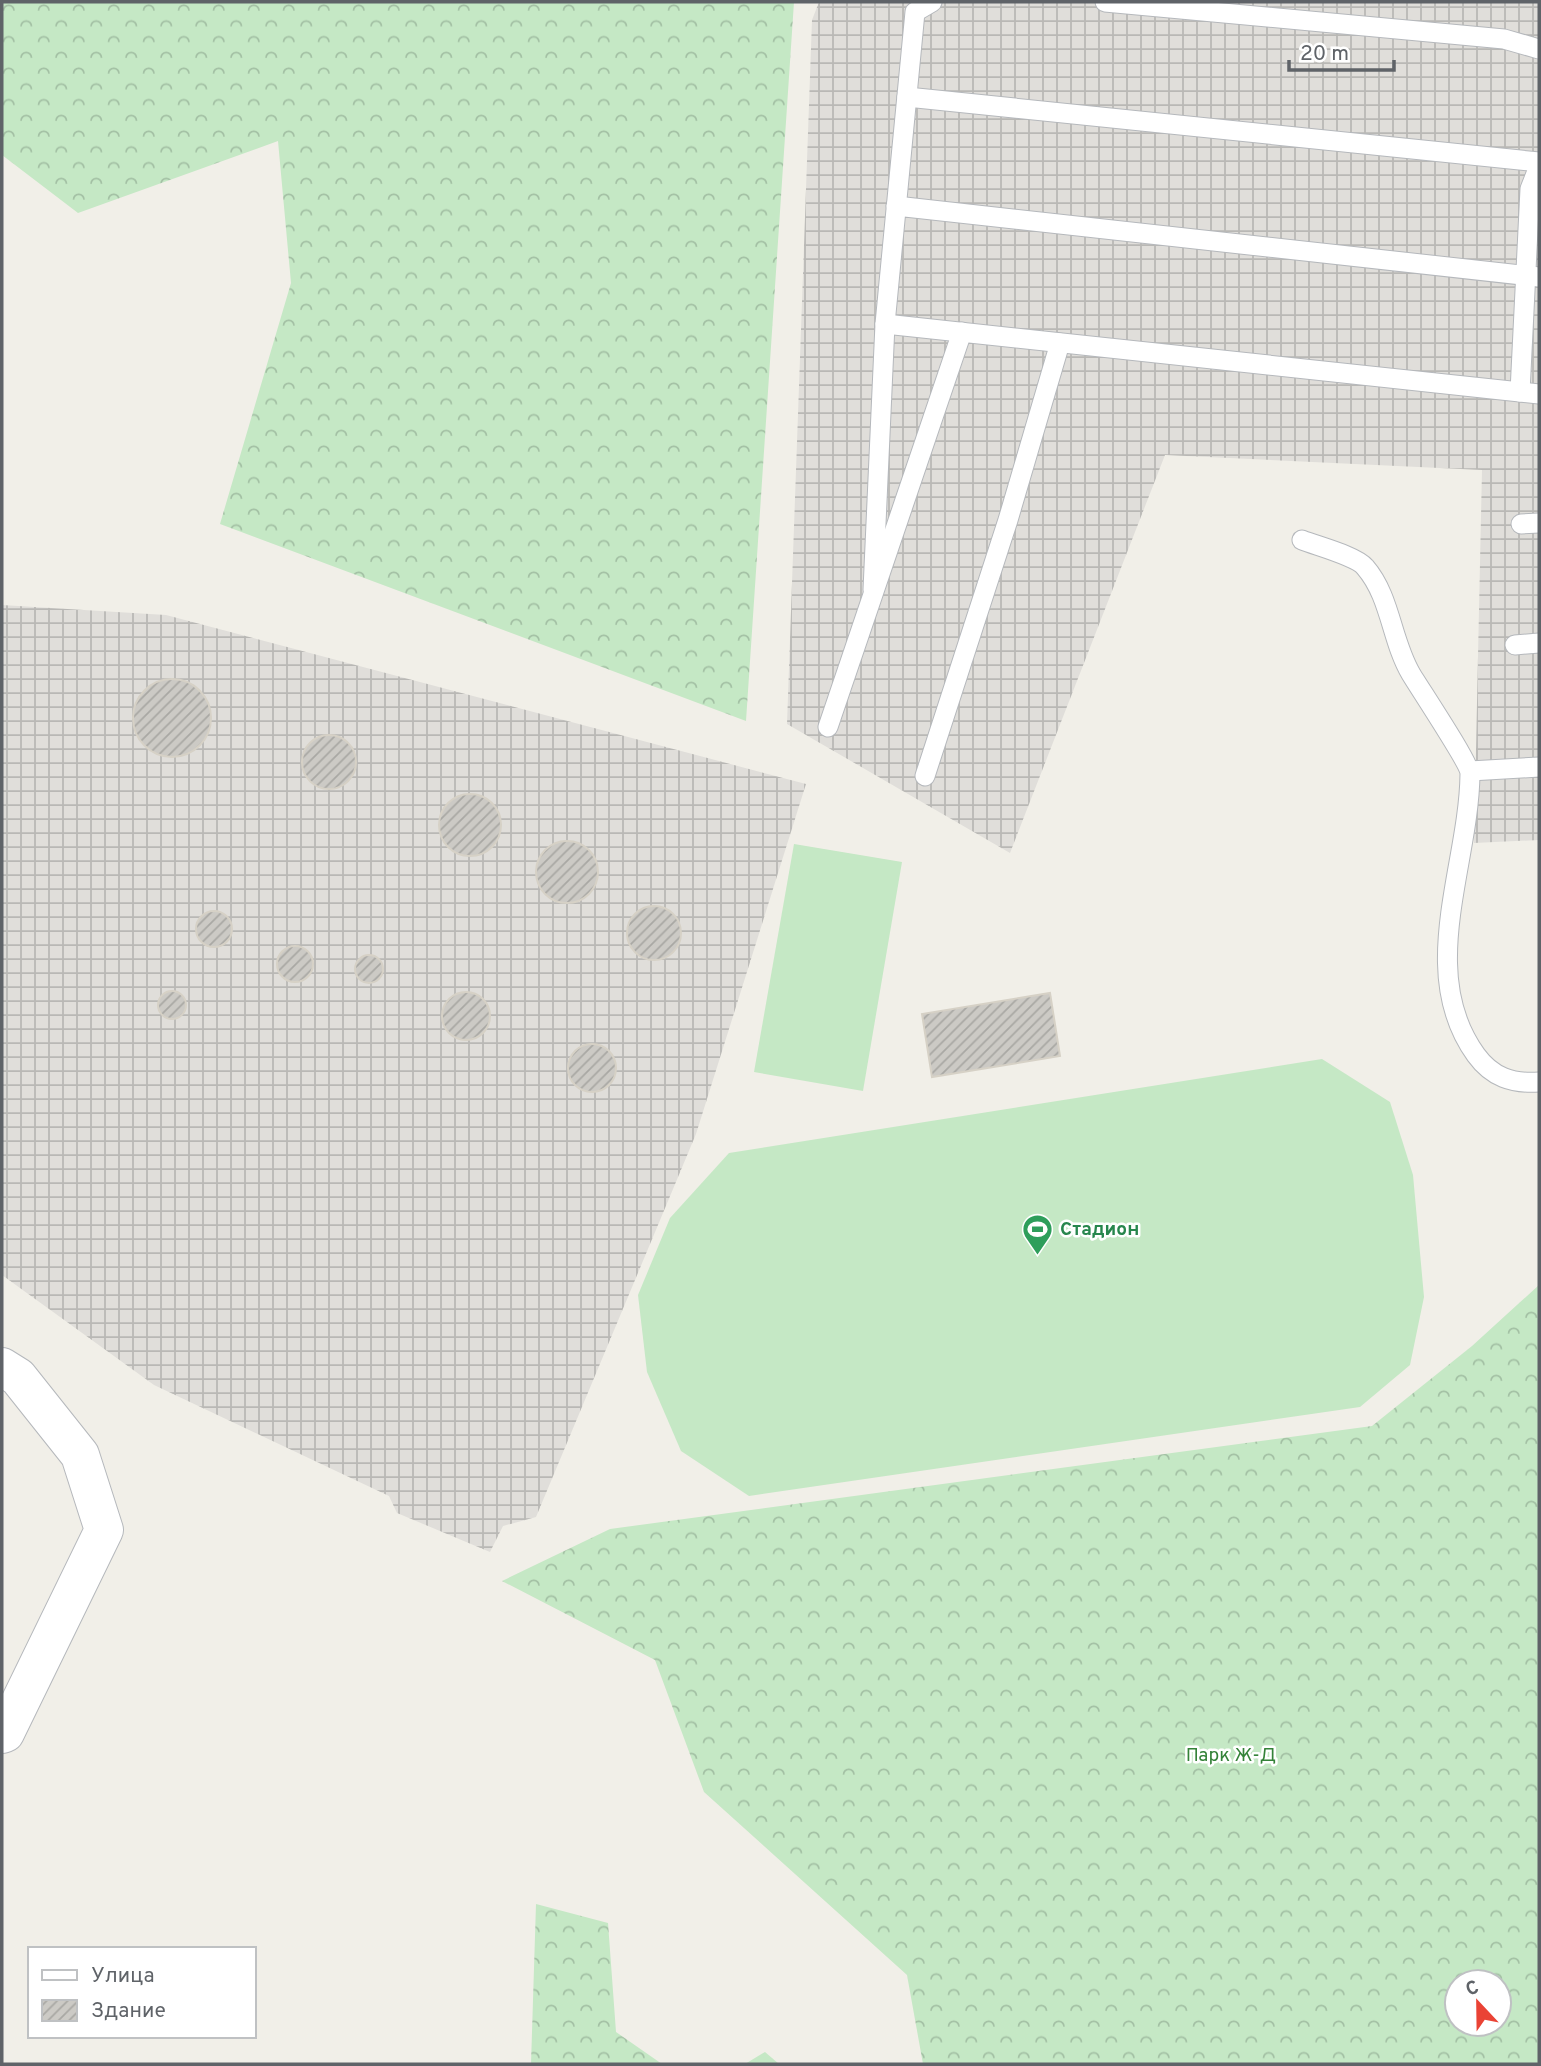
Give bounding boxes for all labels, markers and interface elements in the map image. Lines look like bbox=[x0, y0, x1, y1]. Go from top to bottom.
scale bar bbox=[1289, 28, 1394, 72]
text: 20 m bbox=[1300, 41, 1349, 68]
sports icon: Стадион bbox=[1020, 1213, 1054, 1257]
place label: Стадион bbox=[1060, 1218, 1139, 1242]
park label: Парк Ж-Д bbox=[1186, 1744, 1276, 1768]
legend bbox=[28, 1947, 256, 2038]
text: Улица bbox=[91, 1963, 155, 1990]
north arrow bbox=[1443, 1968, 1513, 2038]
text: С bbox=[1462, 1976, 1483, 2002]
text: Здание bbox=[91, 1998, 166, 2025]

